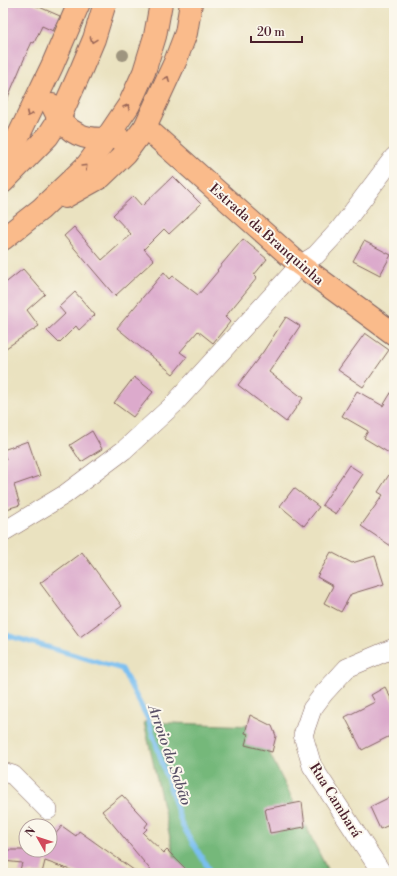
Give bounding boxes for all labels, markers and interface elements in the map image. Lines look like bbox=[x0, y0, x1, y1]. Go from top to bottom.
scale bar bbox=[251, 18, 302, 44]
text: 20 m bbox=[257, 25, 285, 40]
one-way arrow bbox=[89, 37, 97, 44]
one-way arrow bbox=[163, 76, 171, 83]
one-way arrow bbox=[122, 104, 130, 111]
one-way arrow bbox=[26, 110, 34, 117]
one-way arrow bbox=[80, 164, 88, 172]
street label: Estrada da Branquinha bbox=[205, 180, 328, 290]
water label: Arroio do Sabão bbox=[143, 701, 196, 808]
street label: Rua Cambará bbox=[305, 760, 366, 842]
north arrow bbox=[18, 818, 58, 858]
text: N bbox=[23, 824, 39, 840]

